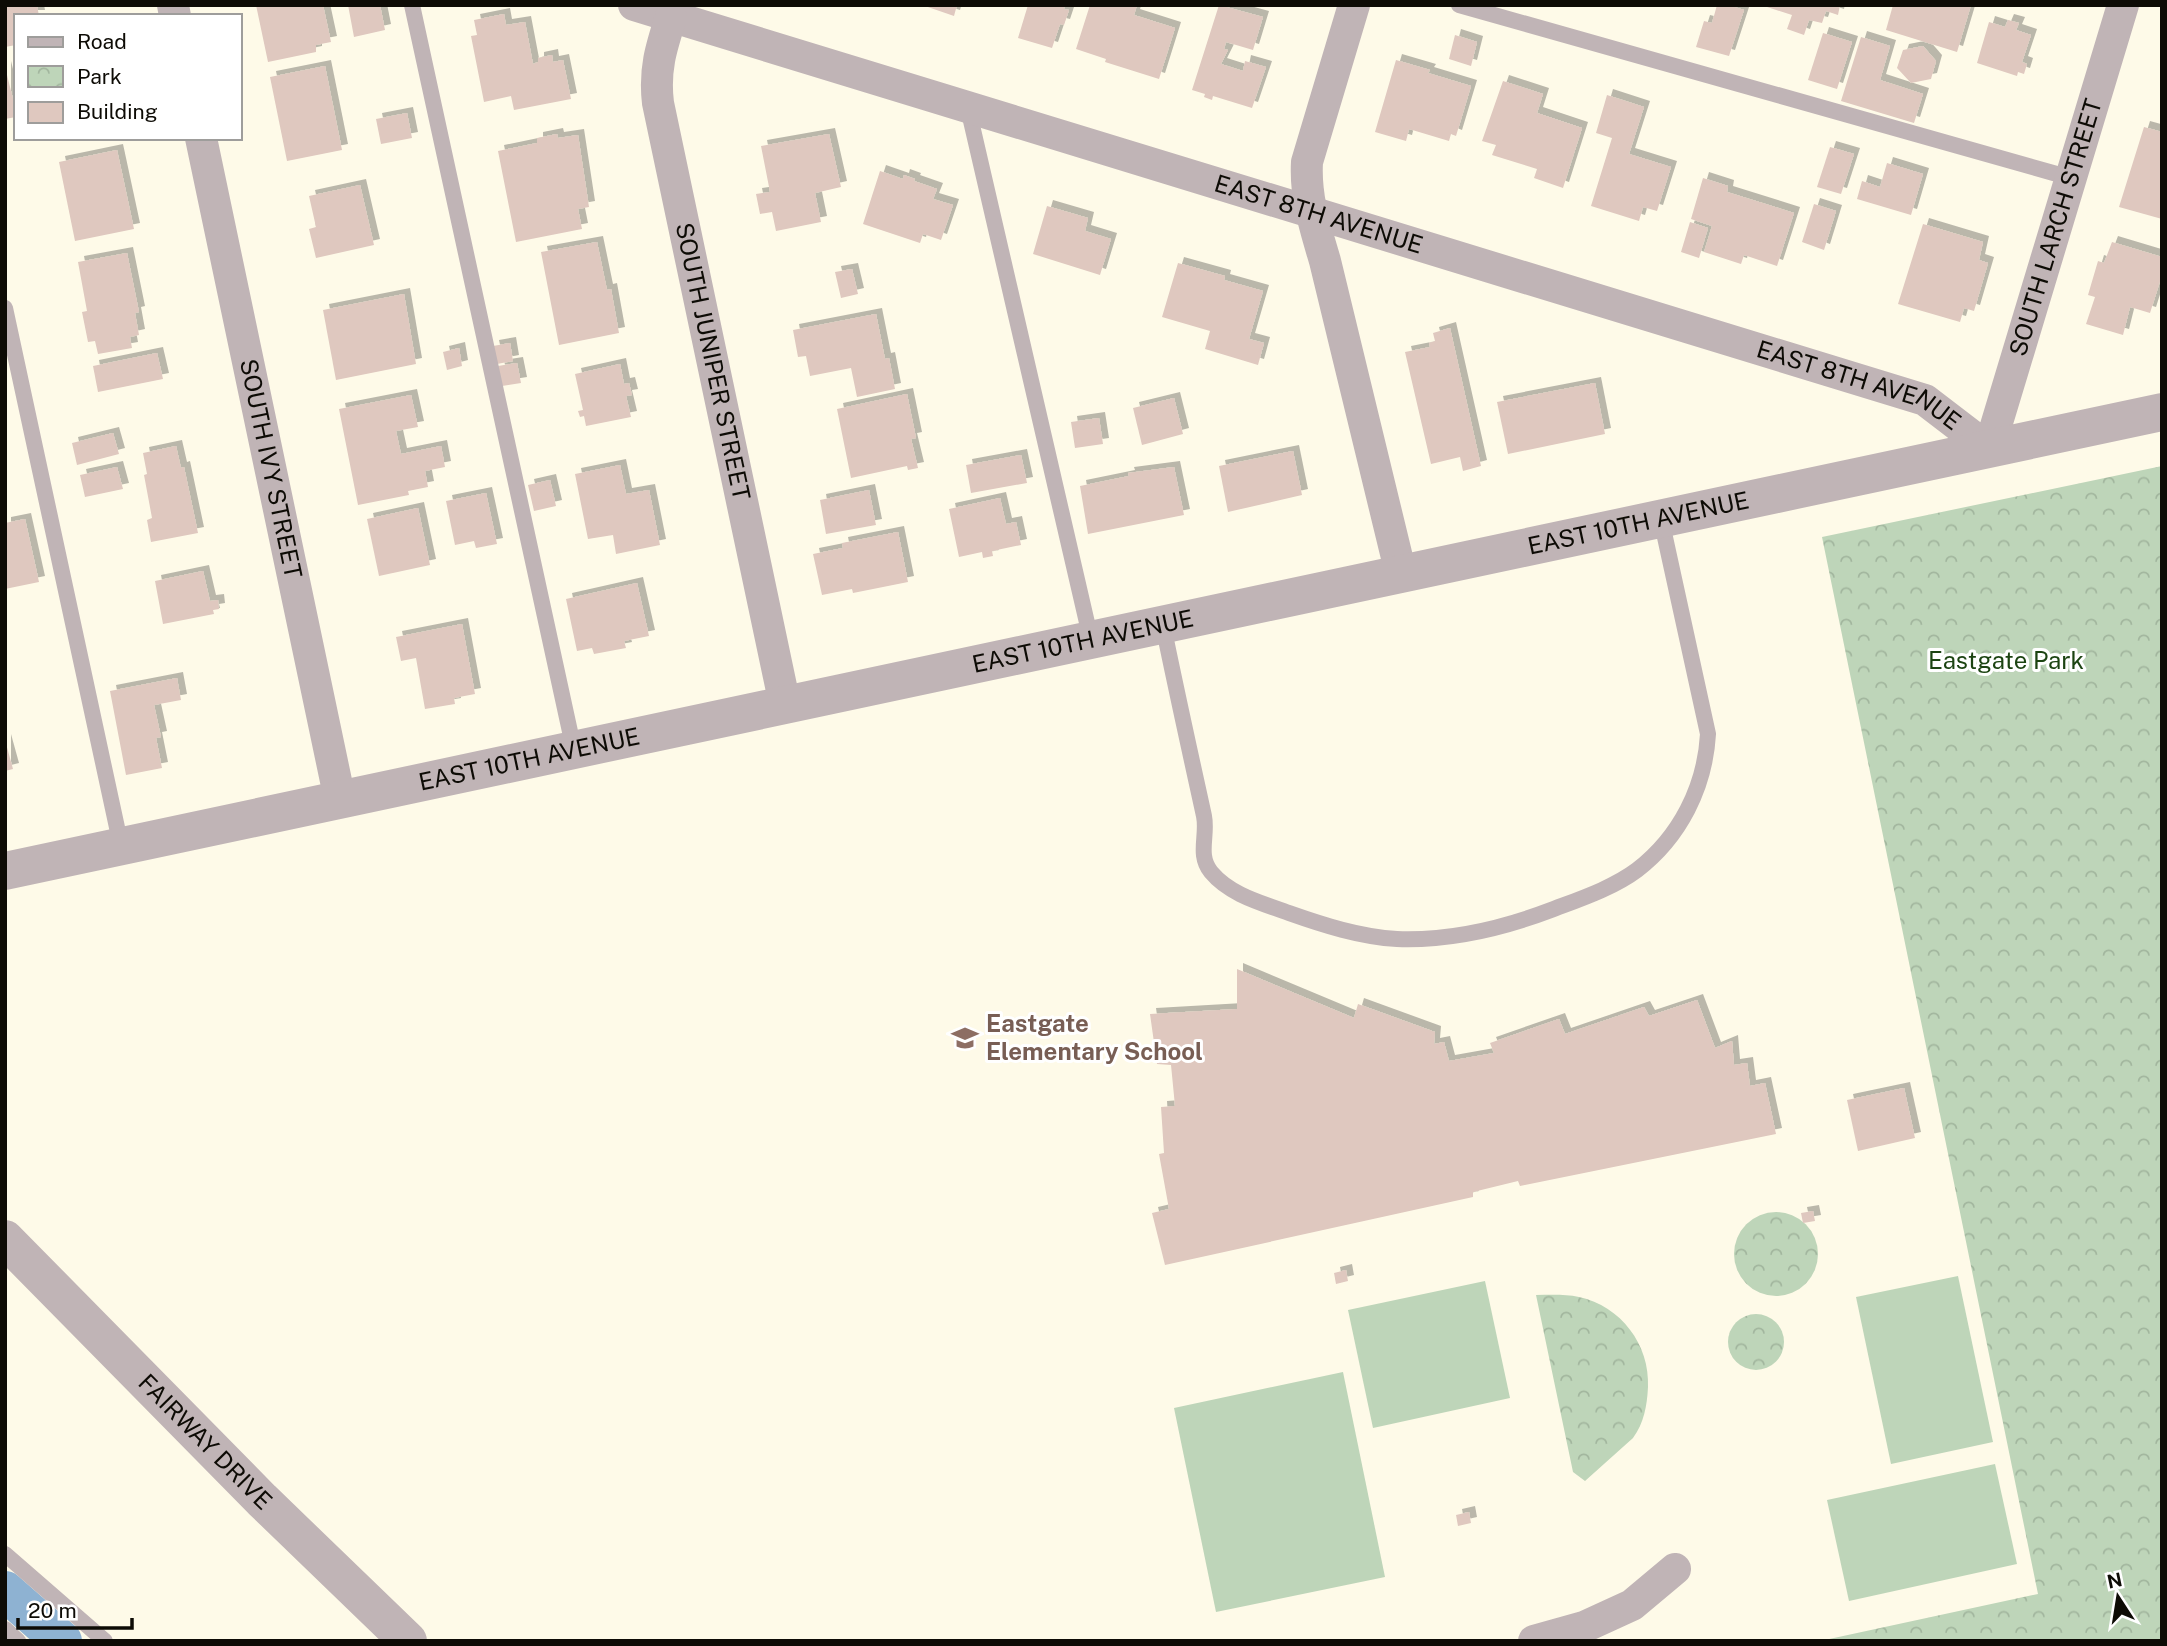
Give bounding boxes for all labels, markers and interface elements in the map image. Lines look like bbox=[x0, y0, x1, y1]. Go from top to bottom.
legend bbox=[14, 14, 242, 140]
text: Road bbox=[77, 29, 127, 54]
text: Park bbox=[77, 64, 122, 89]
street label: SOUTH LARCH STREET bbox=[2003, 95, 2107, 359]
text: Building bbox=[77, 99, 158, 124]
street label: EAST 8TH AVENUE bbox=[1211, 168, 1427, 259]
street label: SOUTH JUNIPER STREET bbox=[671, 220, 756, 502]
street label: EAST 8TH AVENUE bbox=[1754, 334, 1967, 435]
street label: SOUTH IVY STREET bbox=[235, 356, 308, 581]
street label: EAST 10TH AVENUE bbox=[1525, 485, 1751, 560]
street label: EAST 10TH AVENUE bbox=[970, 604, 1196, 678]
park label: Eastgate Park bbox=[1928, 646, 2084, 674]
street label: EAST 10TH AVENUE bbox=[416, 721, 642, 796]
place label: Eastgate Elementary School bbox=[986, 1009, 1203, 1065]
school or university icon: Eastgate Elementary School bbox=[950, 1023, 980, 1053]
street label: FAIRWAY DRIVE bbox=[133, 1368, 278, 1515]
north arrow bbox=[2083, 1562, 2153, 1632]
text: N bbox=[2105, 1568, 2124, 1593]
scale bar bbox=[18, 1586, 131, 1630]
text: 20 m bbox=[28, 1598, 77, 1623]

